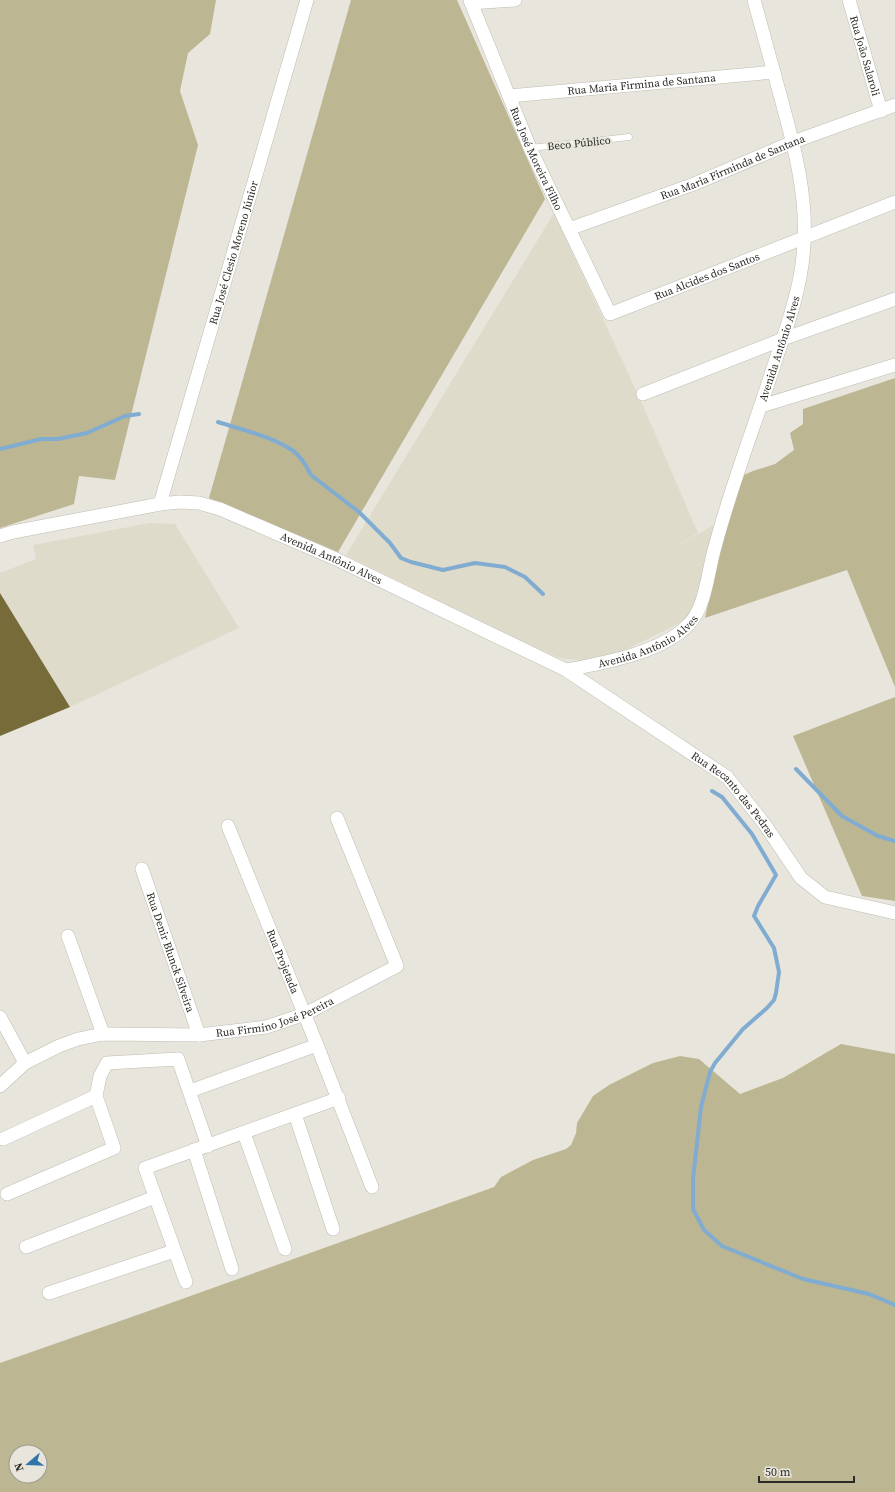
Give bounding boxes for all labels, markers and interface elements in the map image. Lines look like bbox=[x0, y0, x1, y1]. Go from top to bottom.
street label: Rua João Salaroli bbox=[846, 14, 883, 98]
street label: Rua Maria Firmina de Santana bbox=[567, 70, 717, 99]
street label: Rua José Moreira Filho bbox=[506, 105, 566, 213]
street label: Rua Maria Firminda de Santana bbox=[658, 131, 808, 204]
street label: Beco Público bbox=[547, 133, 611, 154]
street label: Rua José Clesio Moreno Júnior bbox=[206, 179, 262, 326]
street label: Rua Alcides dos Santos bbox=[652, 249, 762, 304]
street label: Avenida Antônio Alves bbox=[756, 294, 804, 404]
street label: Avenida Antônio Alves bbox=[278, 529, 385, 588]
street label: Avenida Antônio Alves bbox=[597, 612, 702, 672]
street label: Rua Recanto das Pedras bbox=[688, 748, 779, 841]
street label: Rua Denir Blunck Silveira bbox=[143, 891, 198, 1015]
street label: Rua Projetada bbox=[263, 927, 302, 996]
street label: Rua Firmino José Pereira bbox=[215, 993, 337, 1041]
north arrow bbox=[8, 1444, 48, 1484]
scale bar bbox=[759, 1458, 854, 1484]
text: N bbox=[11, 1461, 27, 1473]
text: 50 m bbox=[765, 1464, 791, 1480]

